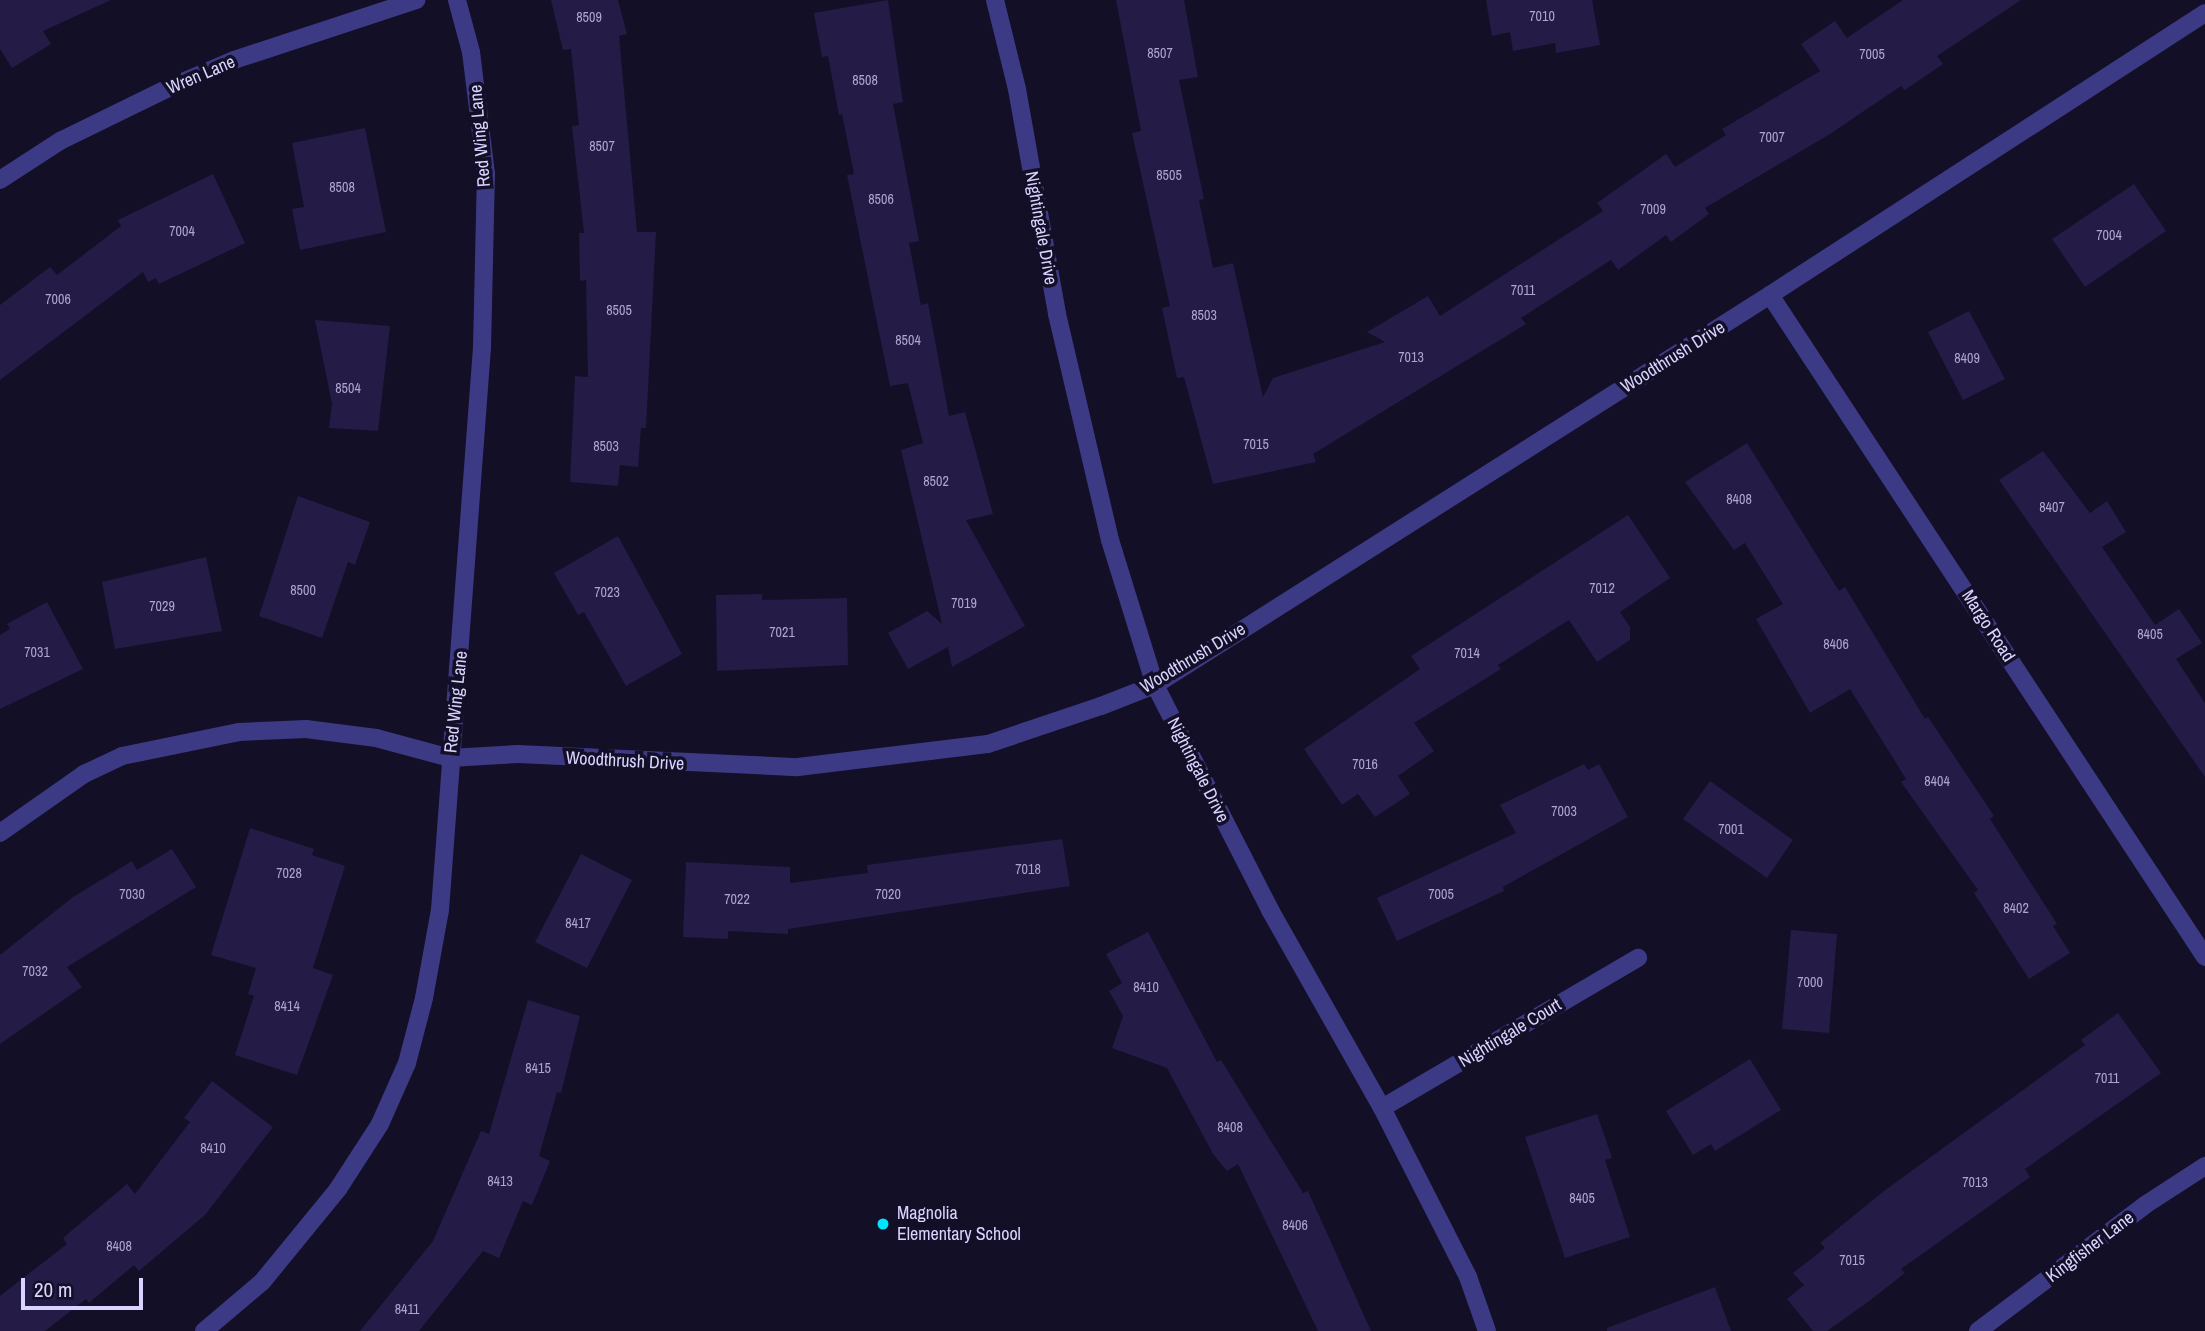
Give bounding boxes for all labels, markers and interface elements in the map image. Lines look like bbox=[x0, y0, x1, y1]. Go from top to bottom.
house number: 7010 bbox=[1529, 8, 1555, 24]
house number: 8509 bbox=[576, 9, 602, 25]
house number: 8507 bbox=[1147, 45, 1173, 61]
house number: 7005 bbox=[1859, 46, 1885, 62]
street label: Wren Lane bbox=[164, 51, 238, 99]
house number: 8508 bbox=[852, 72, 878, 88]
street label: Red Wing Lane bbox=[465, 84, 495, 188]
house number: 7007 bbox=[1759, 129, 1785, 145]
house number: 8507 bbox=[589, 138, 615, 154]
house number: 8505 bbox=[1156, 167, 1182, 183]
street label: Nightingale Drive bbox=[1020, 170, 1062, 286]
house number: 8508 bbox=[329, 179, 355, 195]
house number: 8506 bbox=[868, 191, 894, 207]
house number: 7009 bbox=[1640, 201, 1666, 217]
house number: 7004 bbox=[169, 223, 195, 239]
house number: 7004 bbox=[2096, 227, 2122, 243]
house number: 7011 bbox=[1511, 282, 1535, 298]
house number: 7006 bbox=[45, 291, 71, 307]
house number: 8505 bbox=[606, 302, 632, 318]
house number: 8503 bbox=[1191, 307, 1217, 323]
street label: Woodthrush Drive bbox=[1617, 316, 1729, 398]
house number: 8504 bbox=[895, 332, 921, 348]
house number: 7013 bbox=[1398, 349, 1424, 365]
house number: 8409 bbox=[1954, 350, 1980, 366]
house number: 8504 bbox=[335, 380, 361, 396]
house number: 7015 bbox=[1243, 436, 1269, 452]
house number: 8503 bbox=[593, 438, 619, 454]
house number: 8502 bbox=[923, 473, 949, 489]
house number: 8408 bbox=[1726, 491, 1752, 507]
house number: 8407 bbox=[2039, 499, 2065, 515]
house number: 7012 bbox=[1589, 580, 1615, 596]
house number: 8500 bbox=[290, 582, 316, 598]
house number: 7023 bbox=[594, 584, 620, 600]
street label: Margo Road bbox=[1957, 586, 2019, 666]
house number: 7019 bbox=[951, 595, 977, 611]
house number: 7029 bbox=[149, 598, 175, 614]
street label: Woodthrush Drive bbox=[1137, 618, 1249, 698]
house number: 7021 bbox=[769, 624, 795, 640]
house number: 8405 bbox=[2137, 626, 2163, 642]
house number: 8406 bbox=[1823, 636, 1849, 652]
house number: 7031 bbox=[24, 644, 50, 660]
house number: 7014 bbox=[1454, 645, 1480, 661]
street label: Red Wing Lane bbox=[440, 650, 472, 754]
street label: Nightingale Drive bbox=[1162, 714, 1234, 826]
street label: Woodthrush Drive bbox=[565, 747, 685, 775]
house number: 7016 bbox=[1352, 756, 1378, 772]
house number: 8404 bbox=[1924, 773, 1950, 789]
house number: 7003 bbox=[1551, 803, 1577, 819]
house number: 7001 bbox=[1718, 821, 1744, 837]
house number: 7018 bbox=[1015, 861, 1041, 877]
house number: 7028 bbox=[276, 865, 302, 881]
house number: 7030 bbox=[119, 886, 145, 902]
house number: 7020 bbox=[875, 886, 901, 902]
house number: 7005 bbox=[1428, 886, 1454, 902]
house number: 7022 bbox=[724, 891, 750, 907]
house number: 8402 bbox=[2003, 900, 2029, 916]
house number: 8417 bbox=[565, 915, 591, 931]
house number: 7032 bbox=[22, 963, 48, 979]
house number: 7000 bbox=[1797, 974, 1823, 990]
house number: 8410 bbox=[1133, 979, 1159, 995]
street label: Nightingale Court bbox=[1455, 994, 1565, 1072]
house number: 8414 bbox=[274, 998, 300, 1014]
house number: 8415 bbox=[525, 1060, 551, 1076]
house number: 7011 bbox=[2095, 1070, 2119, 1086]
house number: 8408 bbox=[1217, 1119, 1243, 1135]
house number: 8410 bbox=[200, 1140, 226, 1156]
house number: 8413 bbox=[487, 1173, 513, 1189]
house number: 7013 bbox=[1962, 1174, 1988, 1190]
house number: 8405 bbox=[1569, 1190, 1595, 1206]
place label: Magnolia Elementary School bbox=[897, 1203, 1021, 1246]
street label: Kingfisher Lane bbox=[2042, 1207, 2138, 1287]
marker: Magnolia Elementary School bbox=[875, 1216, 891, 1232]
house number: 8406 bbox=[1282, 1217, 1308, 1233]
house number: 8408 bbox=[106, 1238, 132, 1254]
house number: 7015 bbox=[1839, 1252, 1865, 1268]
scale bar bbox=[24, 1264, 147, 1308]
text: 20 m bbox=[34, 1275, 72, 1304]
house number: 8411 bbox=[395, 1301, 419, 1317]

